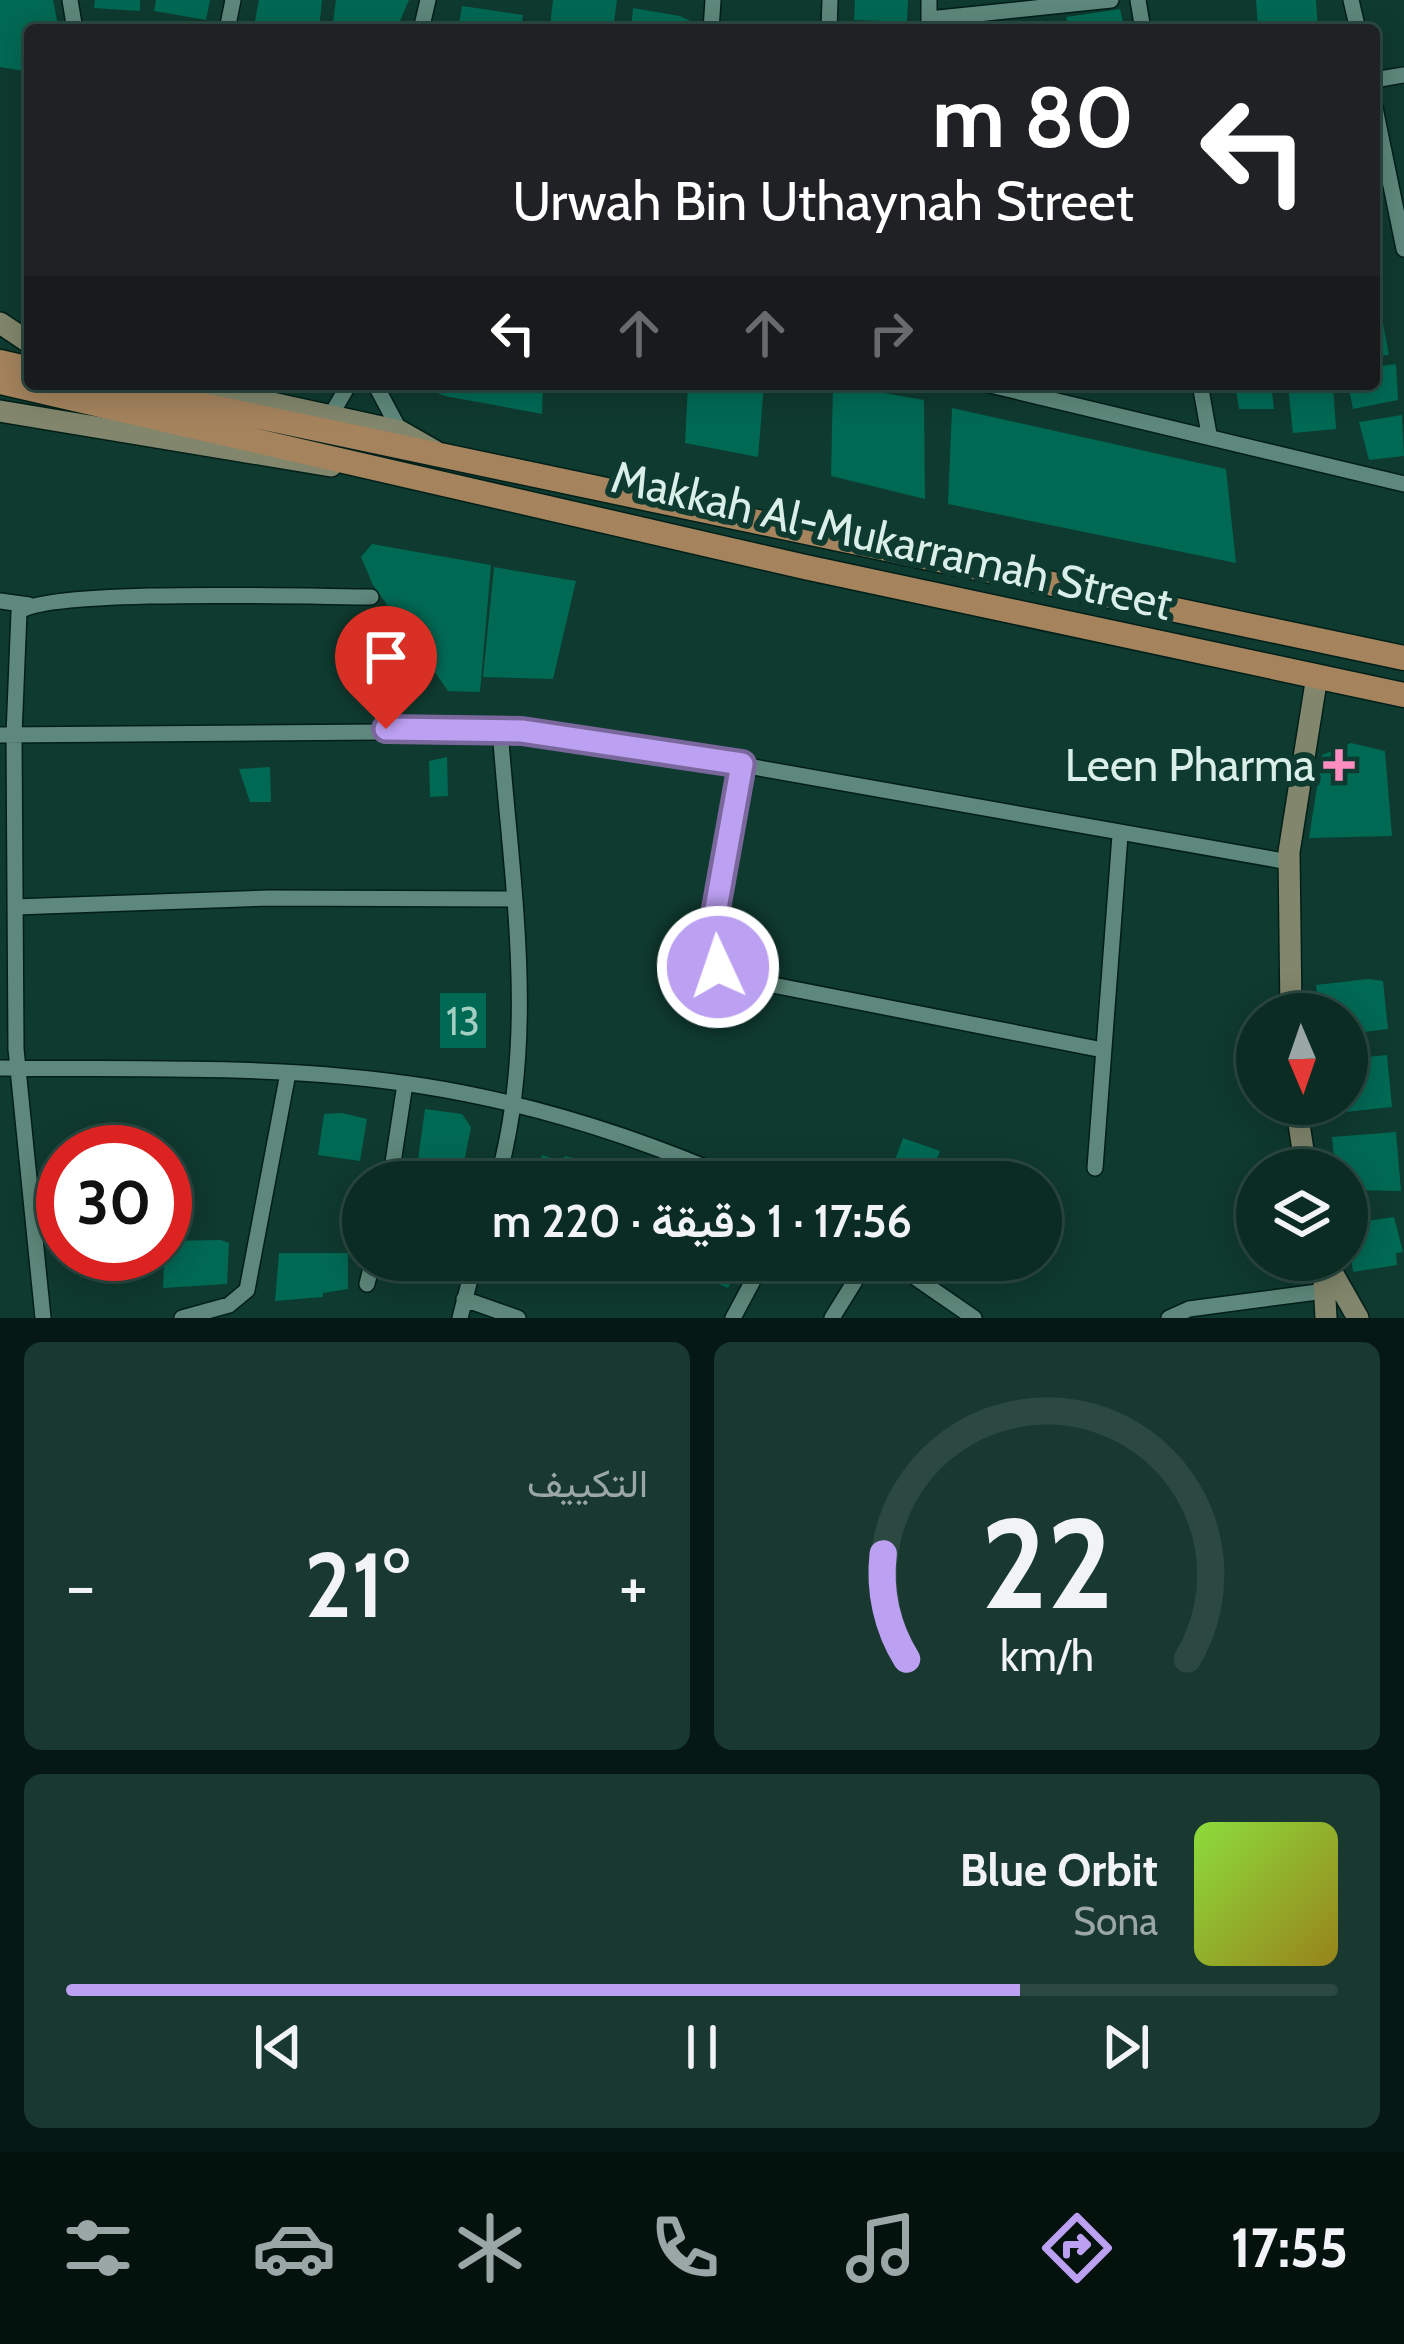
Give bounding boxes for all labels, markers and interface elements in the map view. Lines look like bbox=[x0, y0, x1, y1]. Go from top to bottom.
text: 80 m bbox=[932, 66, 1134, 168]
icon: left bbox=[1176, 72, 1332, 228]
text: Urwah Bin Uthaynah Street bbox=[512, 168, 1134, 234]
icon: left bbox=[480, 300, 546, 366]
icon: ahead bbox=[606, 300, 672, 366]
icon: ahead bbox=[732, 300, 798, 366]
icon: right bbox=[858, 300, 924, 366]
street label: Makkah Al-Mukarramah Street bbox=[607, 449, 1177, 631]
pin bbox=[335, 606, 437, 729]
icon: arrive bbox=[353, 624, 419, 690]
place label: Leen Pharma bbox=[1065, 738, 1315, 792]
marker: Leen Pharma bbox=[1326, 752, 1352, 778]
position arrow bbox=[655, 904, 781, 1030]
north arrow bbox=[1236, 993, 1368, 1125]
map controls bbox=[1236, 993, 1368, 1281]
house number: 13 bbox=[446, 997, 480, 1045]
speed limit sign: 30 bbox=[36, 1125, 192, 1281]
button: layers bbox=[1236, 1149, 1368, 1281]
text: 17:56 · 1 دقيقة · 220 m bbox=[492, 1194, 912, 1248]
text: التكييف bbox=[527, 1459, 648, 1507]
text: 22 bbox=[981, 1488, 1113, 1639]
text: 21° bbox=[304, 1530, 410, 1640]
text: − bbox=[66, 1545, 95, 1626]
text: + bbox=[619, 1545, 648, 1626]
text: km/h bbox=[1000, 1630, 1094, 1682]
text: Blue Orbit bbox=[960, 1843, 1158, 1897]
text: Sona bbox=[1073, 1897, 1158, 1945]
icon: previous bbox=[245, 2014, 311, 2080]
icon: pause bbox=[669, 2014, 735, 2080]
icon: next bbox=[1093, 2014, 1159, 2080]
icon: filters bbox=[56, 2206, 140, 2290]
icon: car bbox=[252, 2206, 336, 2290]
icon: climate bbox=[448, 2206, 532, 2290]
icon: phone bbox=[643, 2206, 727, 2290]
icon: music bbox=[839, 2206, 923, 2290]
icon: directions bbox=[1035, 2206, 1119, 2290]
text: 17:55 bbox=[1231, 2215, 1348, 2281]

